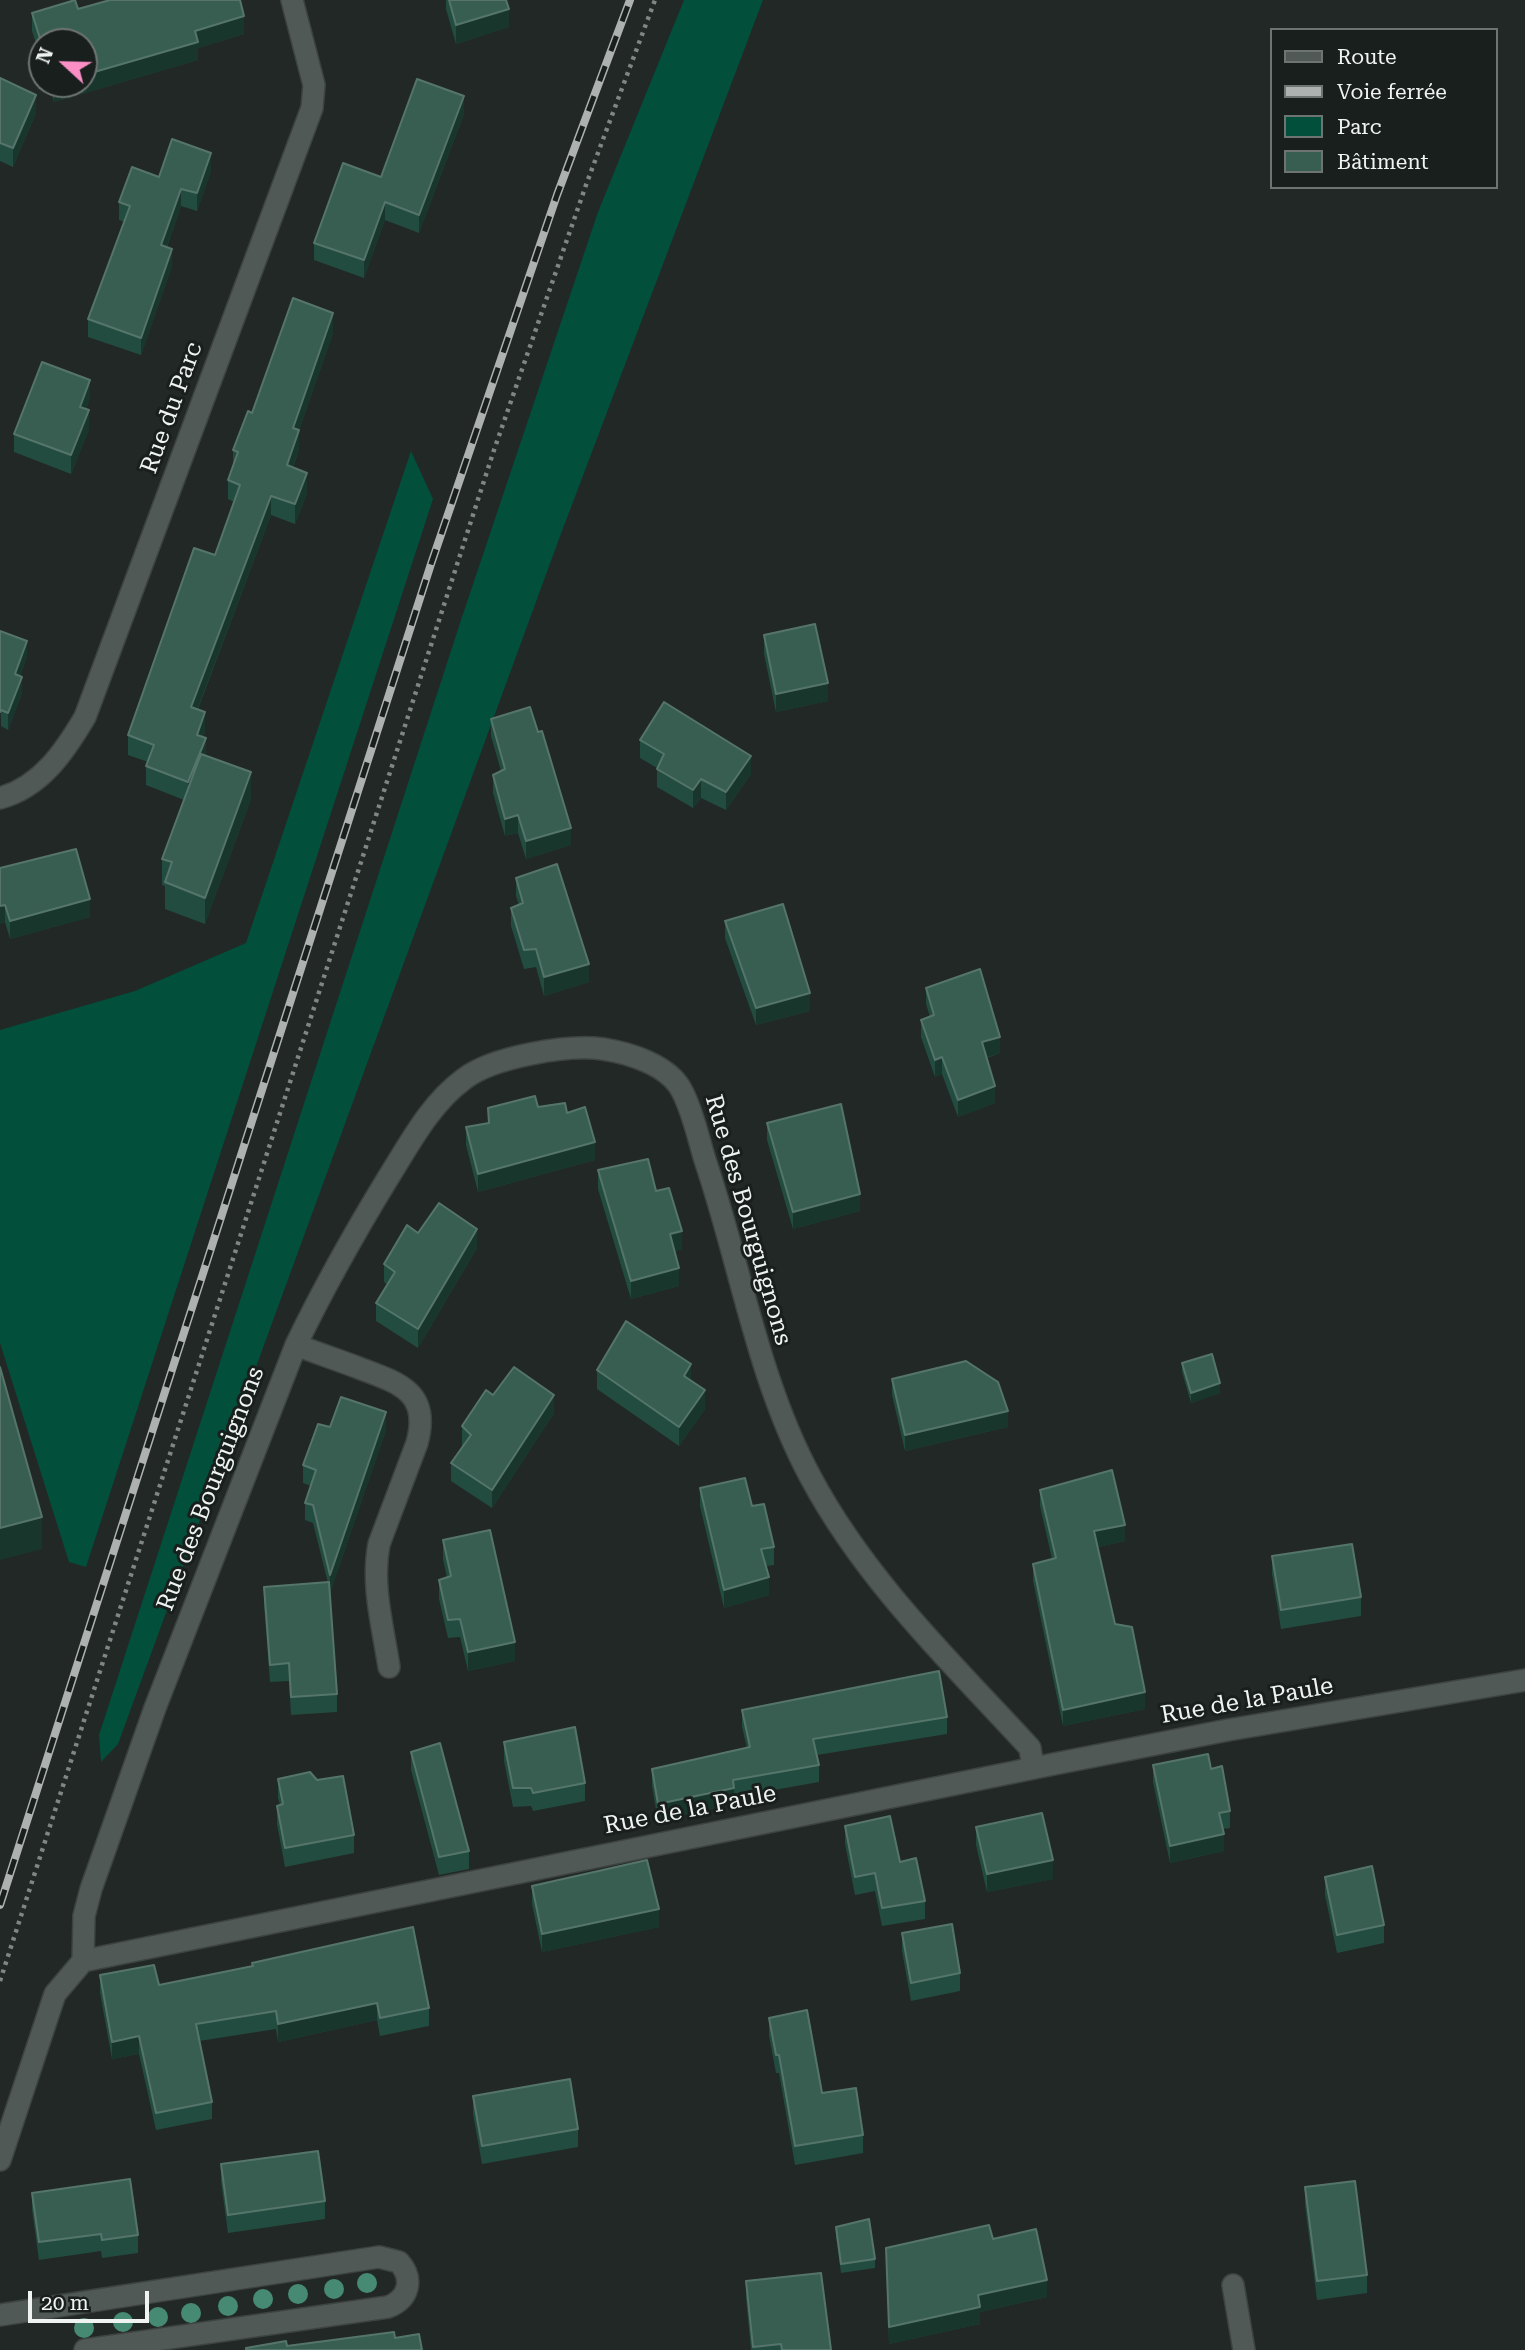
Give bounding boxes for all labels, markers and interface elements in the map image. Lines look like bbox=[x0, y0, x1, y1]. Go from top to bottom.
north arrow bbox=[28, 28, 98, 98]
legend bbox=[1270, 28, 1497, 189]
text: N bbox=[32, 45, 58, 67]
text: Route bbox=[1337, 45, 1396, 69]
text: Voie ferrée bbox=[1337, 80, 1447, 104]
text: Parc bbox=[1337, 115, 1381, 139]
text: Bâtiment bbox=[1337, 150, 1429, 174]
street label: Rue du Parc bbox=[135, 338, 209, 478]
street label: Rue des Bourguignons bbox=[698, 1092, 798, 1348]
street label: Rue des Bourguignons bbox=[151, 1363, 271, 1615]
street label: Rue de la Paule bbox=[1158, 1672, 1336, 1730]
street label: Rue de la Paule bbox=[601, 1779, 779, 1841]
scale bar bbox=[32, 2276, 152, 2320]
text: 20 m bbox=[41, 2291, 89, 2315]

